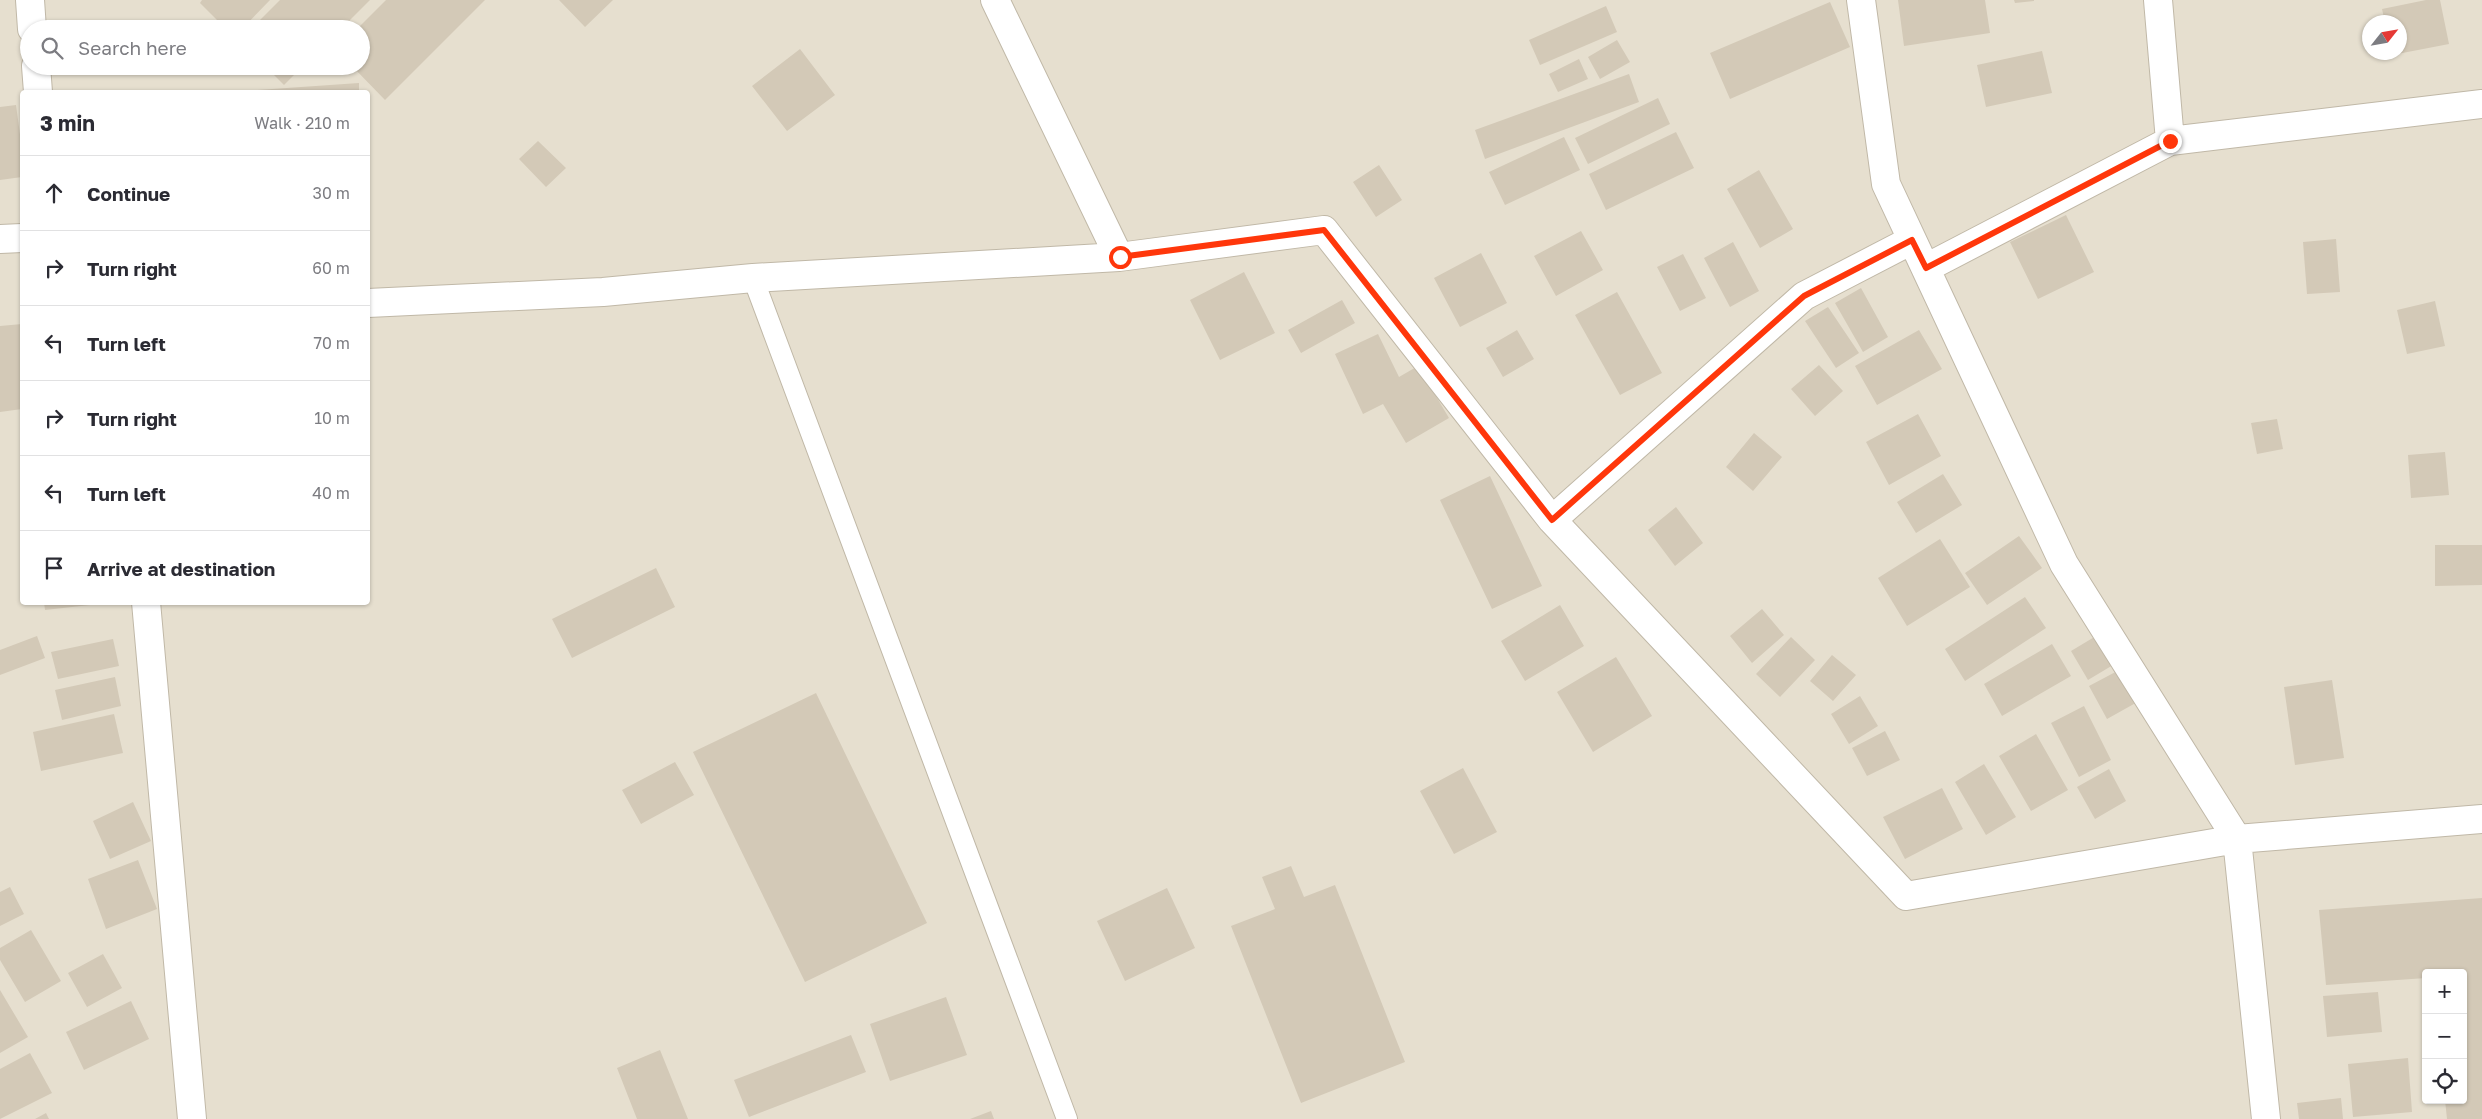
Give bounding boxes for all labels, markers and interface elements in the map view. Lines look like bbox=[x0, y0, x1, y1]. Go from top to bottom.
north arrow bbox=[2362, 15, 2407, 60]
search box bbox=[20, 20, 370, 75]
icon: search bbox=[38, 34, 66, 62]
text: Search here bbox=[78, 36, 187, 59]
text: 3 min bbox=[40, 110, 95, 136]
text: Walk · 210 m bbox=[254, 113, 350, 133]
route end bbox=[2159, 130, 2182, 153]
icon: ahead bbox=[40, 179, 68, 207]
text: Continue bbox=[87, 182, 170, 205]
text: 30 m bbox=[313, 183, 350, 203]
route start bbox=[1109, 246, 1132, 269]
icon: right bbox=[40, 254, 68, 282]
text: Turn right bbox=[87, 257, 177, 280]
text: 60 m bbox=[312, 258, 350, 278]
icon: left bbox=[40, 329, 68, 357]
text: Turn left bbox=[87, 332, 166, 355]
text: 70 m bbox=[313, 333, 350, 353]
icon: right bbox=[40, 404, 68, 432]
text: Turn right bbox=[87, 407, 177, 430]
text: 10 m bbox=[314, 408, 350, 428]
icon: left bbox=[40, 479, 68, 507]
text: Turn left bbox=[87, 482, 166, 505]
text: 40 m bbox=[312, 483, 350, 503]
icon: arrive bbox=[40, 554, 68, 582]
text: Arrive at destination bbox=[87, 557, 275, 580]
map controls bbox=[2422, 969, 2467, 1104]
button: + bbox=[2422, 969, 2467, 1014]
button: − bbox=[2422, 1014, 2467, 1059]
button: locate bbox=[2422, 1059, 2467, 1104]

